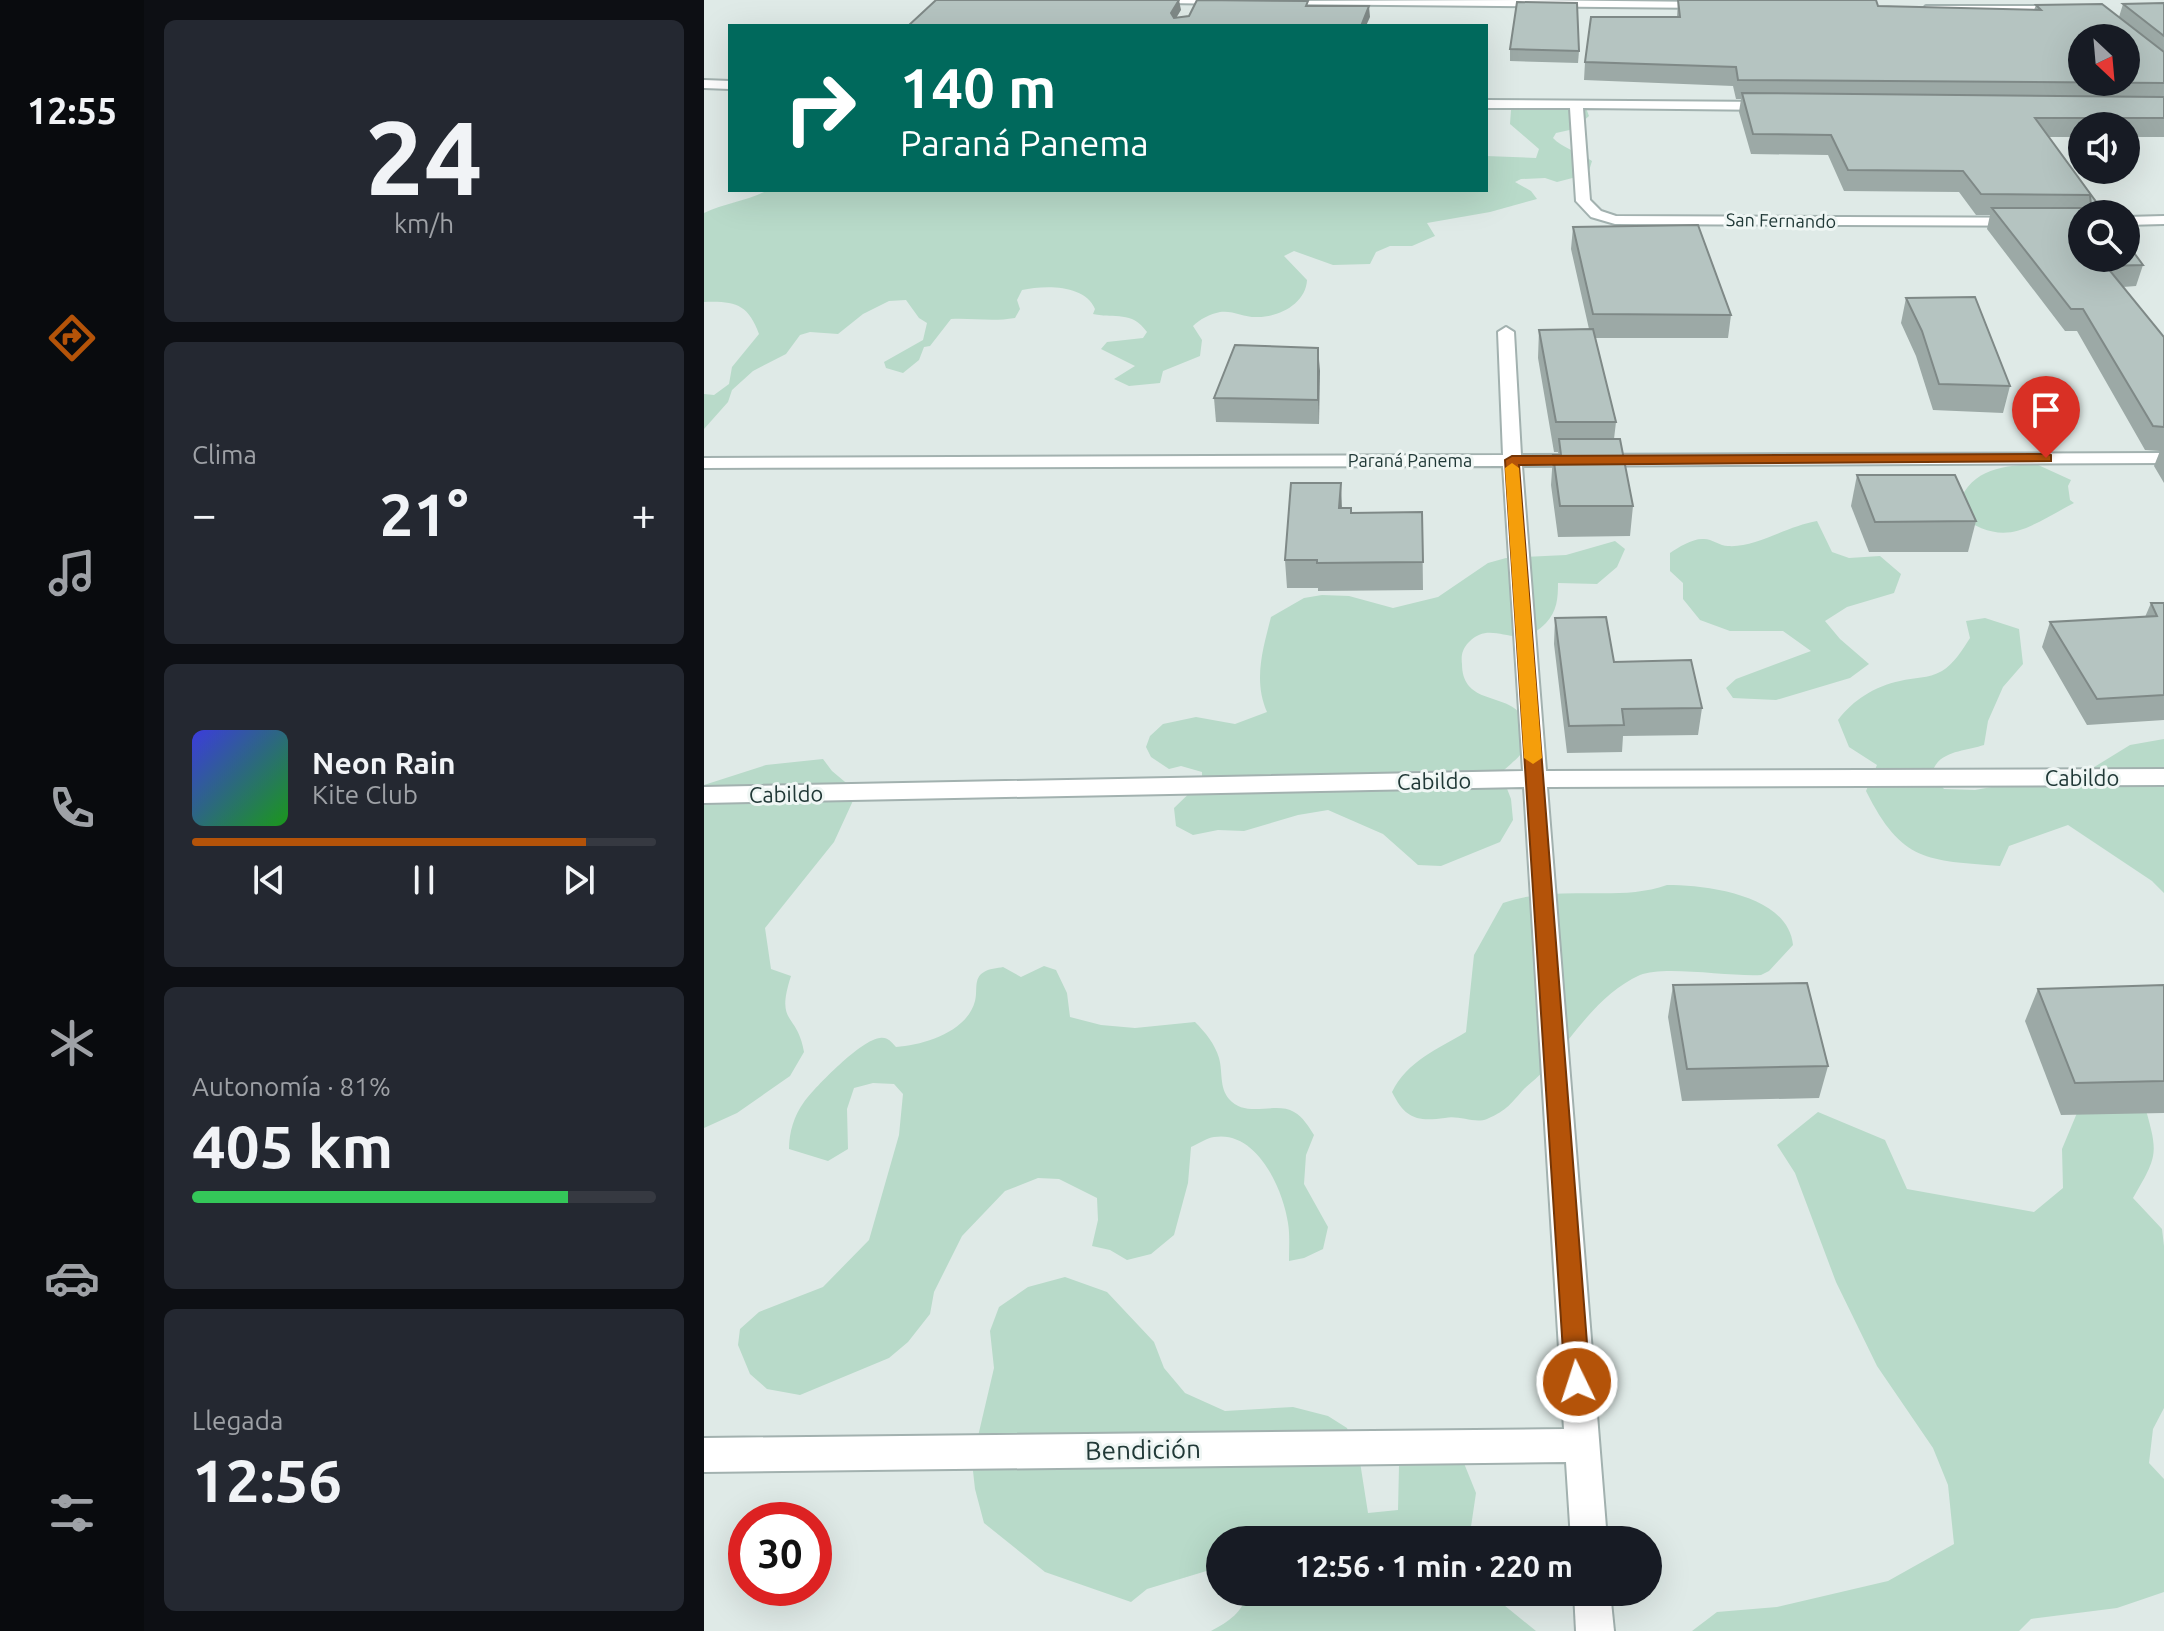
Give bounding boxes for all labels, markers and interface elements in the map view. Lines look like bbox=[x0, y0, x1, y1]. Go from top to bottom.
north arrow bbox=[2068, 24, 2140, 96]
map controls bbox=[2068, 24, 2140, 272]
icon: right bbox=[768, 56, 872, 160]
text: 140 m bbox=[900, 56, 1056, 119]
text: 12:55 bbox=[27, 90, 117, 131]
text: 24 bbox=[365, 98, 483, 215]
button: sound bbox=[2068, 112, 2140, 184]
text: Paraná Panema bbox=[900, 122, 1149, 163]
button: search bbox=[2068, 200, 2140, 272]
text: km/h bbox=[394, 209, 454, 238]
street label: San Fernando bbox=[1726, 209, 1836, 231]
icon: directions bbox=[44, 310, 100, 366]
pin bbox=[2012, 376, 2080, 458]
icon: arrive bbox=[2024, 388, 2068, 432]
text: Clima bbox=[192, 440, 257, 469]
street label: Paraná Panema bbox=[1348, 450, 1472, 470]
text: 21° bbox=[380, 480, 468, 547]
text: − bbox=[192, 489, 217, 538]
text: + bbox=[631, 489, 656, 538]
icon: music bbox=[44, 545, 100, 601]
text: Neon Rain bbox=[312, 746, 456, 780]
street label: Cabildo bbox=[2045, 765, 2119, 790]
street label: Cabildo bbox=[1397, 767, 1471, 794]
icon: phone bbox=[44, 780, 100, 836]
text: Kite Club bbox=[312, 780, 418, 809]
street label: Cabildo bbox=[749, 780, 823, 807]
icon: previous bbox=[247, 858, 291, 902]
icon: pause bbox=[402, 858, 446, 902]
icon: next bbox=[557, 858, 601, 902]
icon: climate bbox=[44, 1015, 100, 1071]
text: Autonomía · 81% bbox=[192, 1072, 391, 1101]
text: 405 km bbox=[192, 1112, 393, 1179]
icon: car bbox=[44, 1250, 100, 1306]
position arrow bbox=[1535, 1340, 1619, 1424]
text: Llegada bbox=[192, 1406, 283, 1435]
street label: Bendición bbox=[1085, 1434, 1201, 1465]
text: 12:56 bbox=[192, 1446, 342, 1513]
icon: filters bbox=[44, 1485, 100, 1541]
speed limit sign: 30 bbox=[728, 1502, 832, 1606]
text: 12:56 · 1 min · 220 m bbox=[1295, 1549, 1573, 1583]

